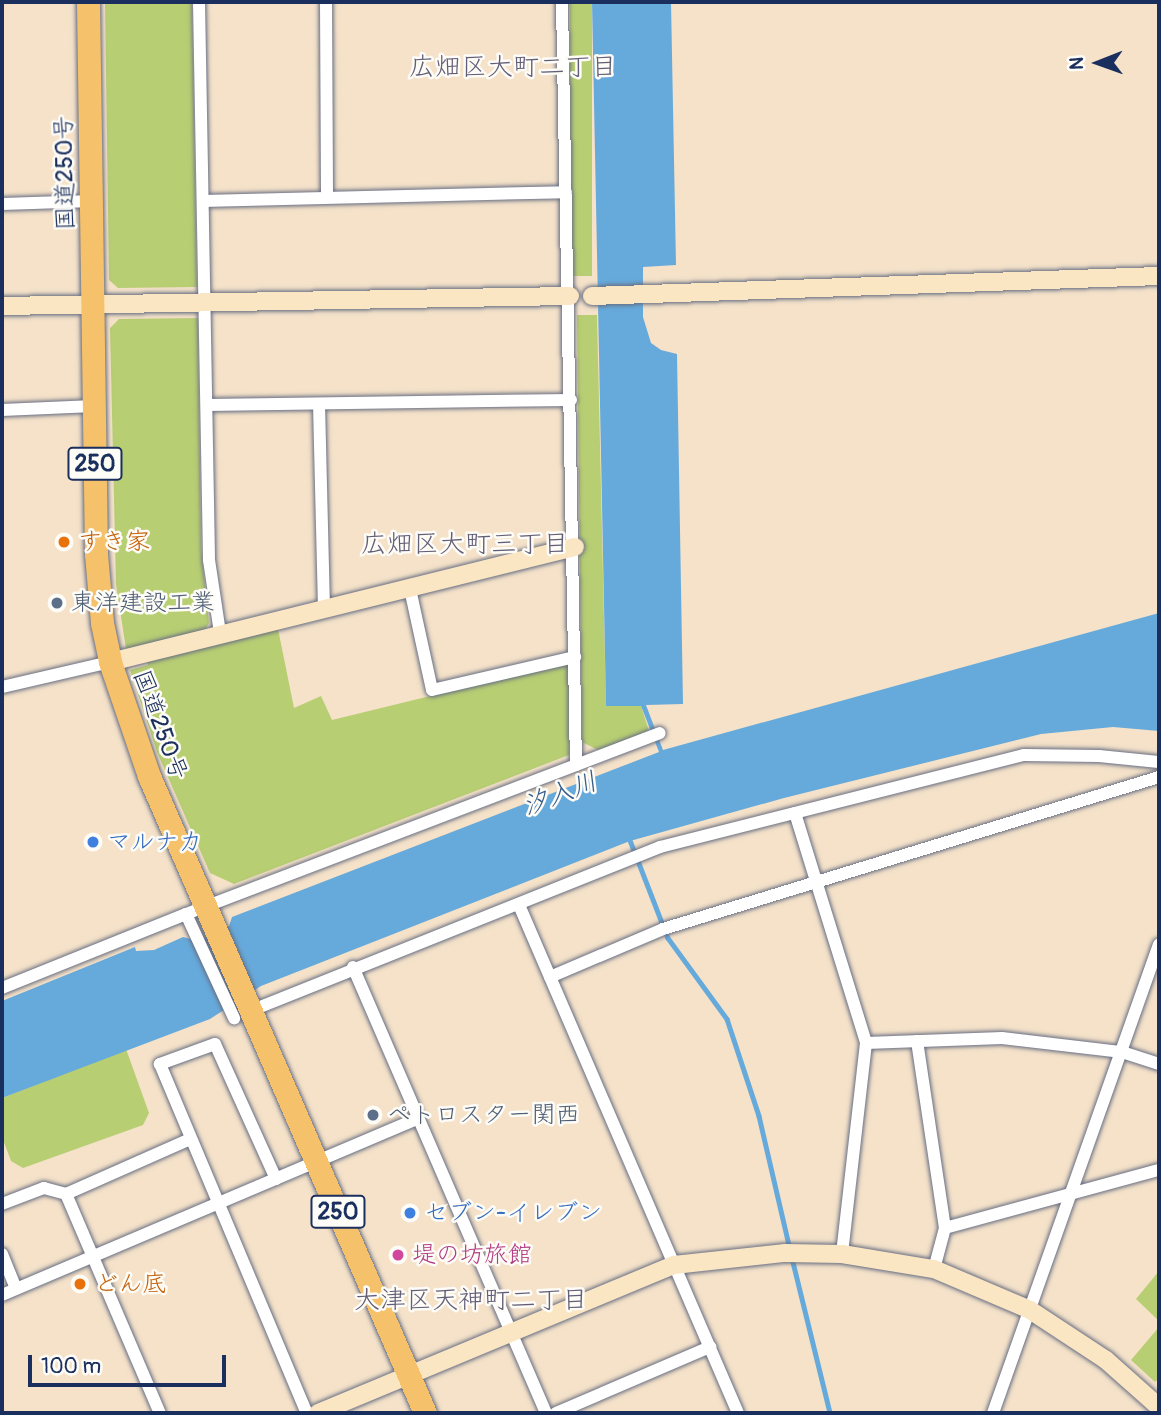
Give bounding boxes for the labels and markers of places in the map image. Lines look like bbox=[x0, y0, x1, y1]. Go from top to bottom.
place label: すき家 bbox=[78, 528, 150, 556]
marker: すき家 bbox=[56, 534, 72, 550]
place label: 東洋建設工業 bbox=[71, 589, 215, 617]
marker: 東洋建設工業 bbox=[49, 595, 65, 611]
place label: マルナカ bbox=[107, 828, 203, 856]
marker: マルナカ bbox=[85, 834, 101, 850]
place label: ペトロスター関西 bbox=[387, 1101, 579, 1129]
marker: ペトロスター関西 bbox=[365, 1107, 381, 1123]
place label: セブン-イレブン bbox=[424, 1199, 602, 1227]
marker: セブン-イレブン bbox=[402, 1205, 418, 1221]
place label: 堤の坊旅館 bbox=[412, 1241, 532, 1269]
marker: 堤の坊旅館 bbox=[390, 1247, 406, 1263]
place label: どん底 bbox=[94, 1270, 166, 1298]
marker: どん底 bbox=[72, 1276, 88, 1292]

